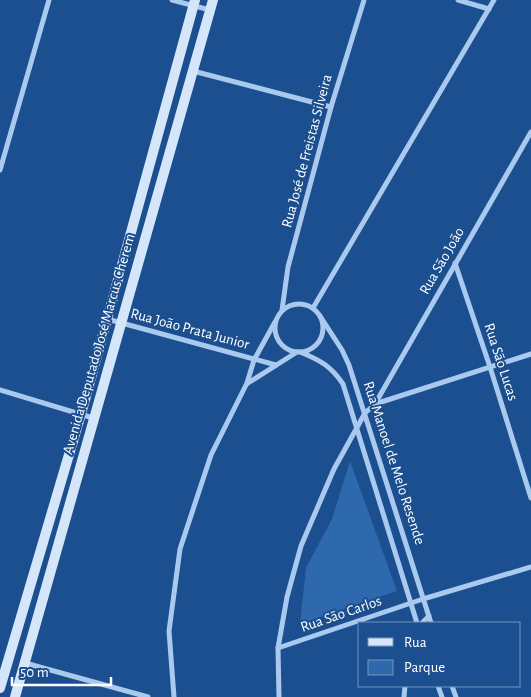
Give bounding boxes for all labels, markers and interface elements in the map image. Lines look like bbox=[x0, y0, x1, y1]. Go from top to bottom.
street label: Rua José de Freistas Silveira bbox=[279, 73, 335, 229]
street label: Rua São João bbox=[417, 225, 467, 297]
street label: Avenida Deputado José Marcus Cherem bbox=[60, 232, 138, 456]
street label: Rua João Prata Junior bbox=[129, 306, 251, 352]
street label: Rua São Lucas bbox=[481, 321, 521, 403]
street label: Rua Manoel de Melo Resende bbox=[361, 380, 428, 546]
street label: Rua São Carlos bbox=[299, 593, 383, 635]
legend bbox=[358, 622, 521, 687]
text: Rua bbox=[404, 635, 427, 650]
scale bar bbox=[12, 654, 111, 686]
text: Parque bbox=[404, 660, 445, 675]
text: 50 m bbox=[20, 665, 49, 680]

